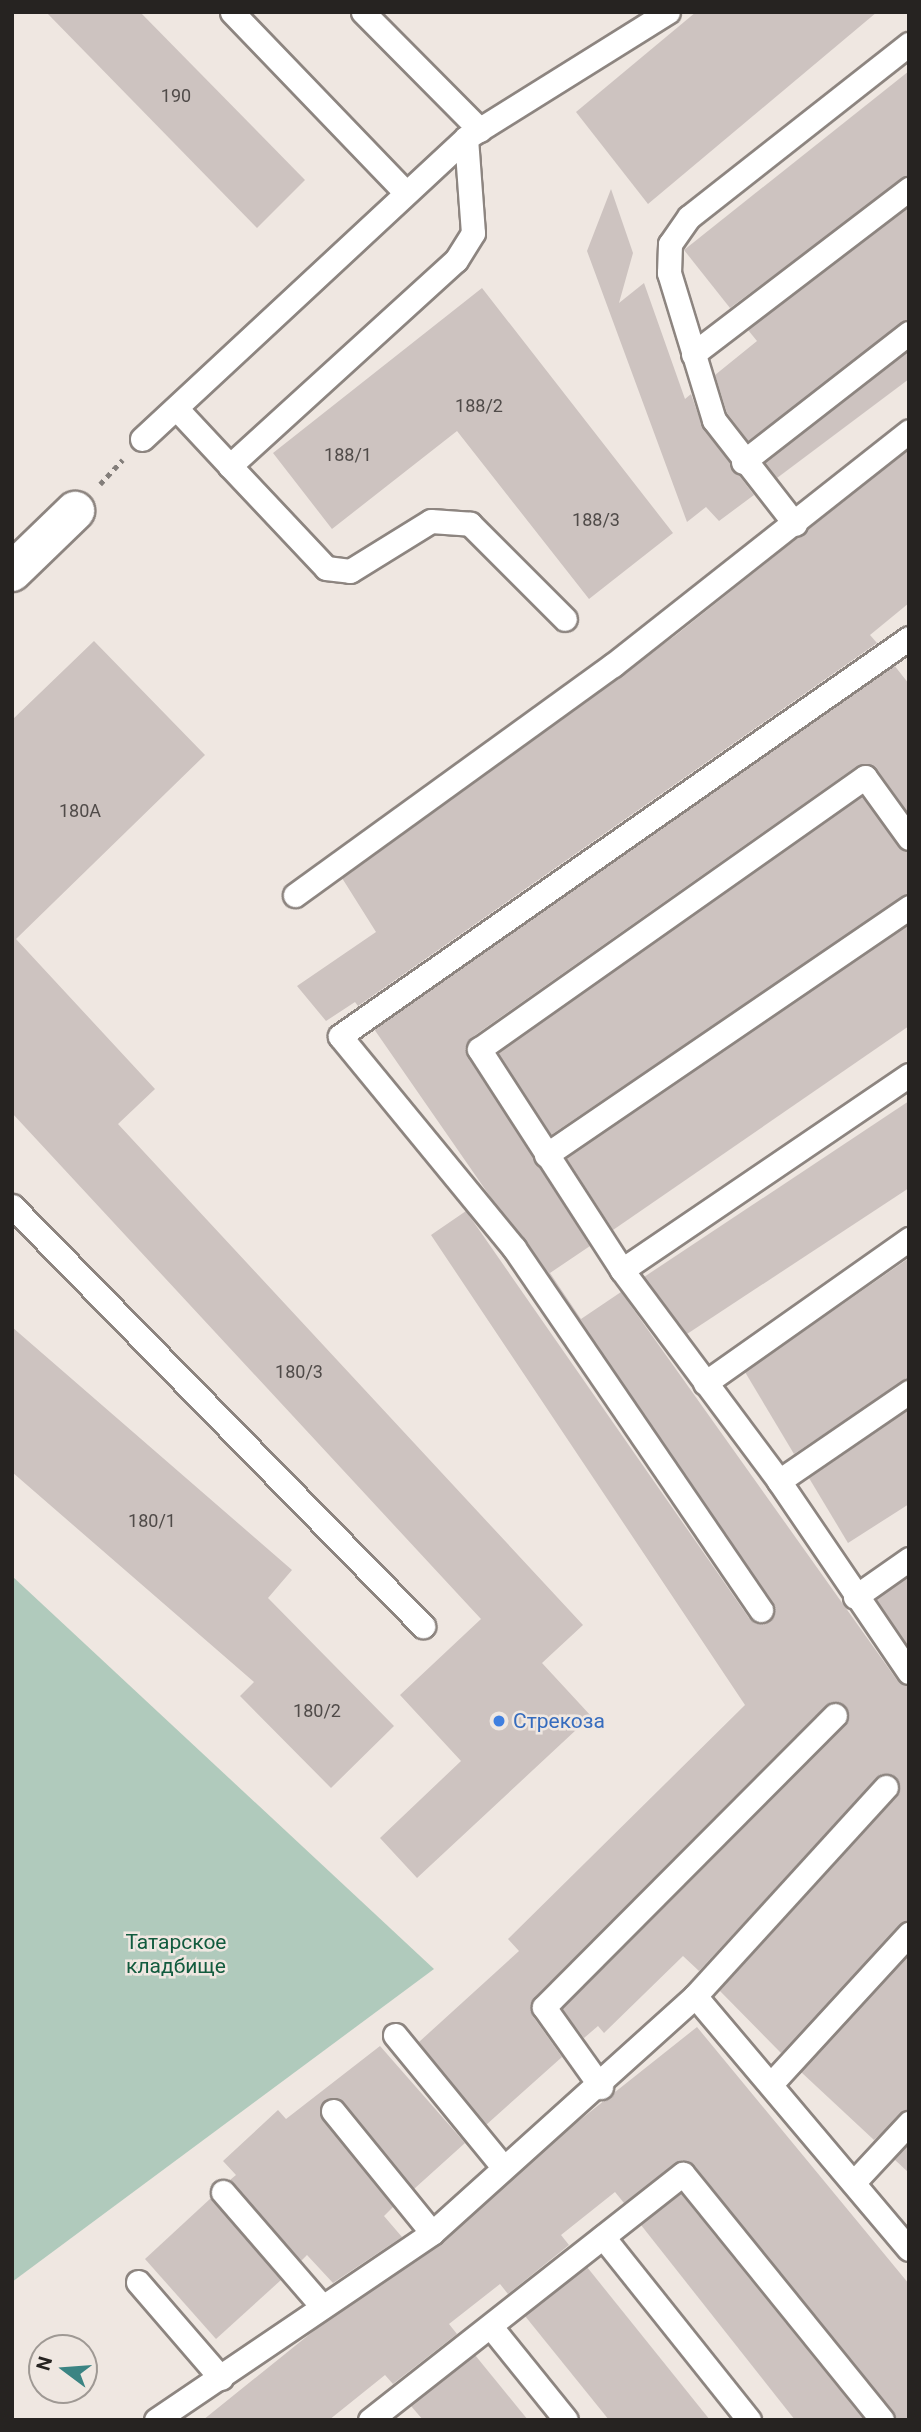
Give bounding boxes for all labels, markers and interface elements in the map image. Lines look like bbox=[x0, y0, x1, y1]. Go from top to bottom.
house number: 190 bbox=[161, 85, 191, 107]
house number: 188/2 bbox=[455, 395, 503, 417]
house number: 188/1 bbox=[324, 444, 372, 466]
house number: 188/3 bbox=[572, 509, 620, 531]
house number: 180А bbox=[59, 800, 101, 822]
house number: 180/3 bbox=[275, 1361, 323, 1383]
house number: 180/1 bbox=[128, 1510, 176, 1532]
house number: 180/2 bbox=[293, 1700, 341, 1722]
place label: Стрекоза bbox=[513, 1708, 605, 1734]
marker: Стрекоза bbox=[491, 1713, 507, 1729]
park label: Татарское кладбище bbox=[125, 1929, 227, 1979]
north arrow bbox=[28, 2334, 98, 2404]
text: N bbox=[31, 2354, 57, 2373]

